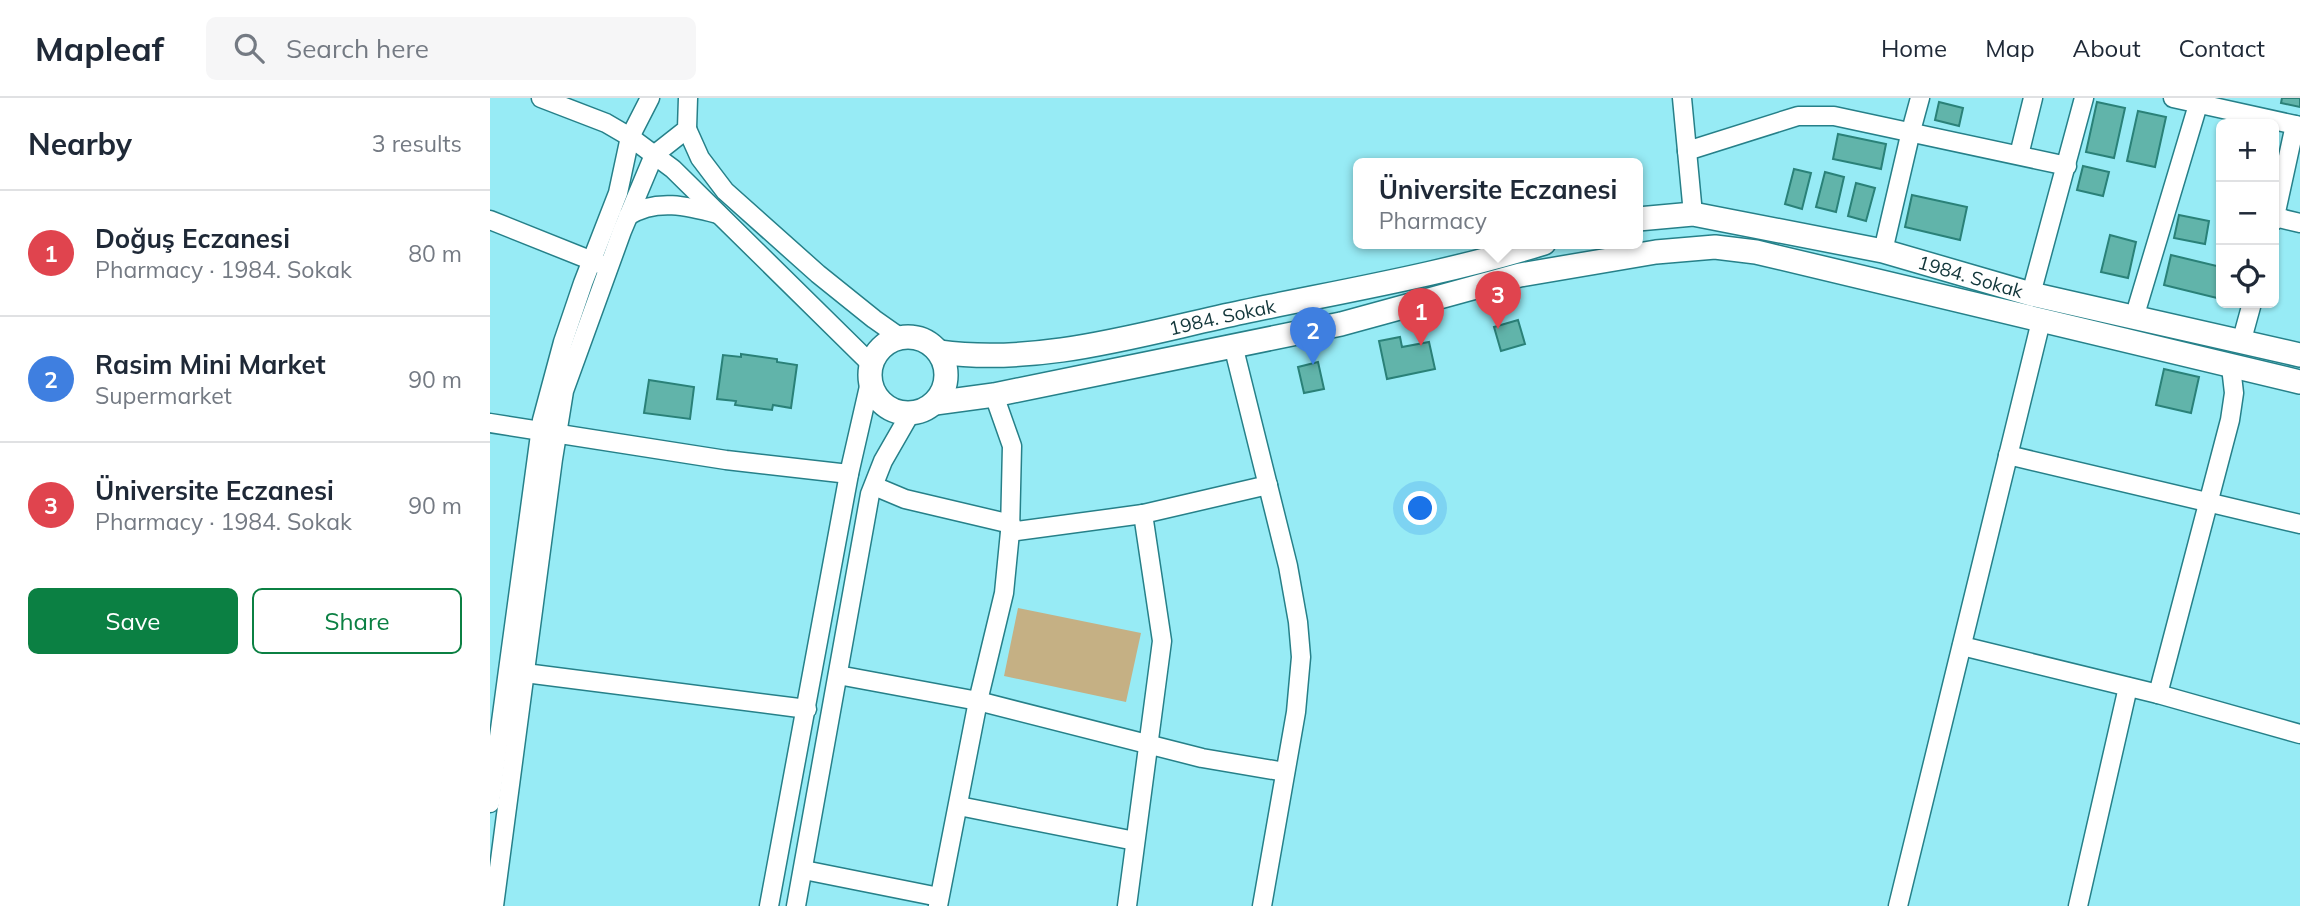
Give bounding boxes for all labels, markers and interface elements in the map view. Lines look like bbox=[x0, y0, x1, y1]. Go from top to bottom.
search box bbox=[206, 17, 696, 80]
text: Mapleaf bbox=[35, 28, 164, 69]
icon: search bbox=[230, 29, 268, 67]
text: Search here bbox=[286, 32, 429, 65]
text: Home bbox=[1881, 33, 1947, 63]
text: Map bbox=[1985, 33, 2035, 63]
text: About bbox=[2073, 33, 2141, 63]
text: Contact bbox=[2179, 33, 2265, 63]
map controls bbox=[2216, 119, 2279, 308]
button: + bbox=[2216, 119, 2279, 182]
text: Nearby bbox=[28, 125, 132, 163]
text: 3 results bbox=[372, 129, 462, 158]
popup bbox=[1353, 158, 1643, 249]
text: Üniversite Eczanesi bbox=[1379, 173, 1617, 206]
button: − bbox=[2216, 182, 2279, 245]
text: Pharmacy bbox=[1379, 206, 1487, 235]
text: Doğuş Eczanesi bbox=[95, 222, 290, 255]
text: 1 bbox=[44, 239, 58, 268]
text: 80 m bbox=[408, 239, 462, 268]
button: locate bbox=[2216, 245, 2279, 308]
street label: 1984. Sokak bbox=[1915, 250, 2026, 303]
text: Pharmacy · 1984. Sokak bbox=[95, 255, 352, 284]
pin: 3 bbox=[1475, 271, 1521, 329]
pin: 1 bbox=[1398, 288, 1444, 346]
street label: 1984. Sokak bbox=[1167, 294, 1278, 340]
pin: 2 bbox=[1290, 307, 1336, 365]
text: Rasim Mini Market bbox=[95, 348, 326, 381]
text: 2 bbox=[44, 365, 58, 394]
text: 90 m bbox=[408, 365, 462, 394]
text: Supermarket bbox=[95, 381, 232, 410]
text: Üniversite Eczanesi bbox=[95, 474, 334, 507]
text: 3 bbox=[44, 491, 58, 520]
text: 90 m bbox=[408, 491, 462, 520]
your location bbox=[1403, 491, 1437, 525]
text: Pharmacy · 1984. Sokak bbox=[95, 507, 352, 536]
button: Save bbox=[28, 588, 238, 654]
button: Share bbox=[252, 588, 462, 654]

